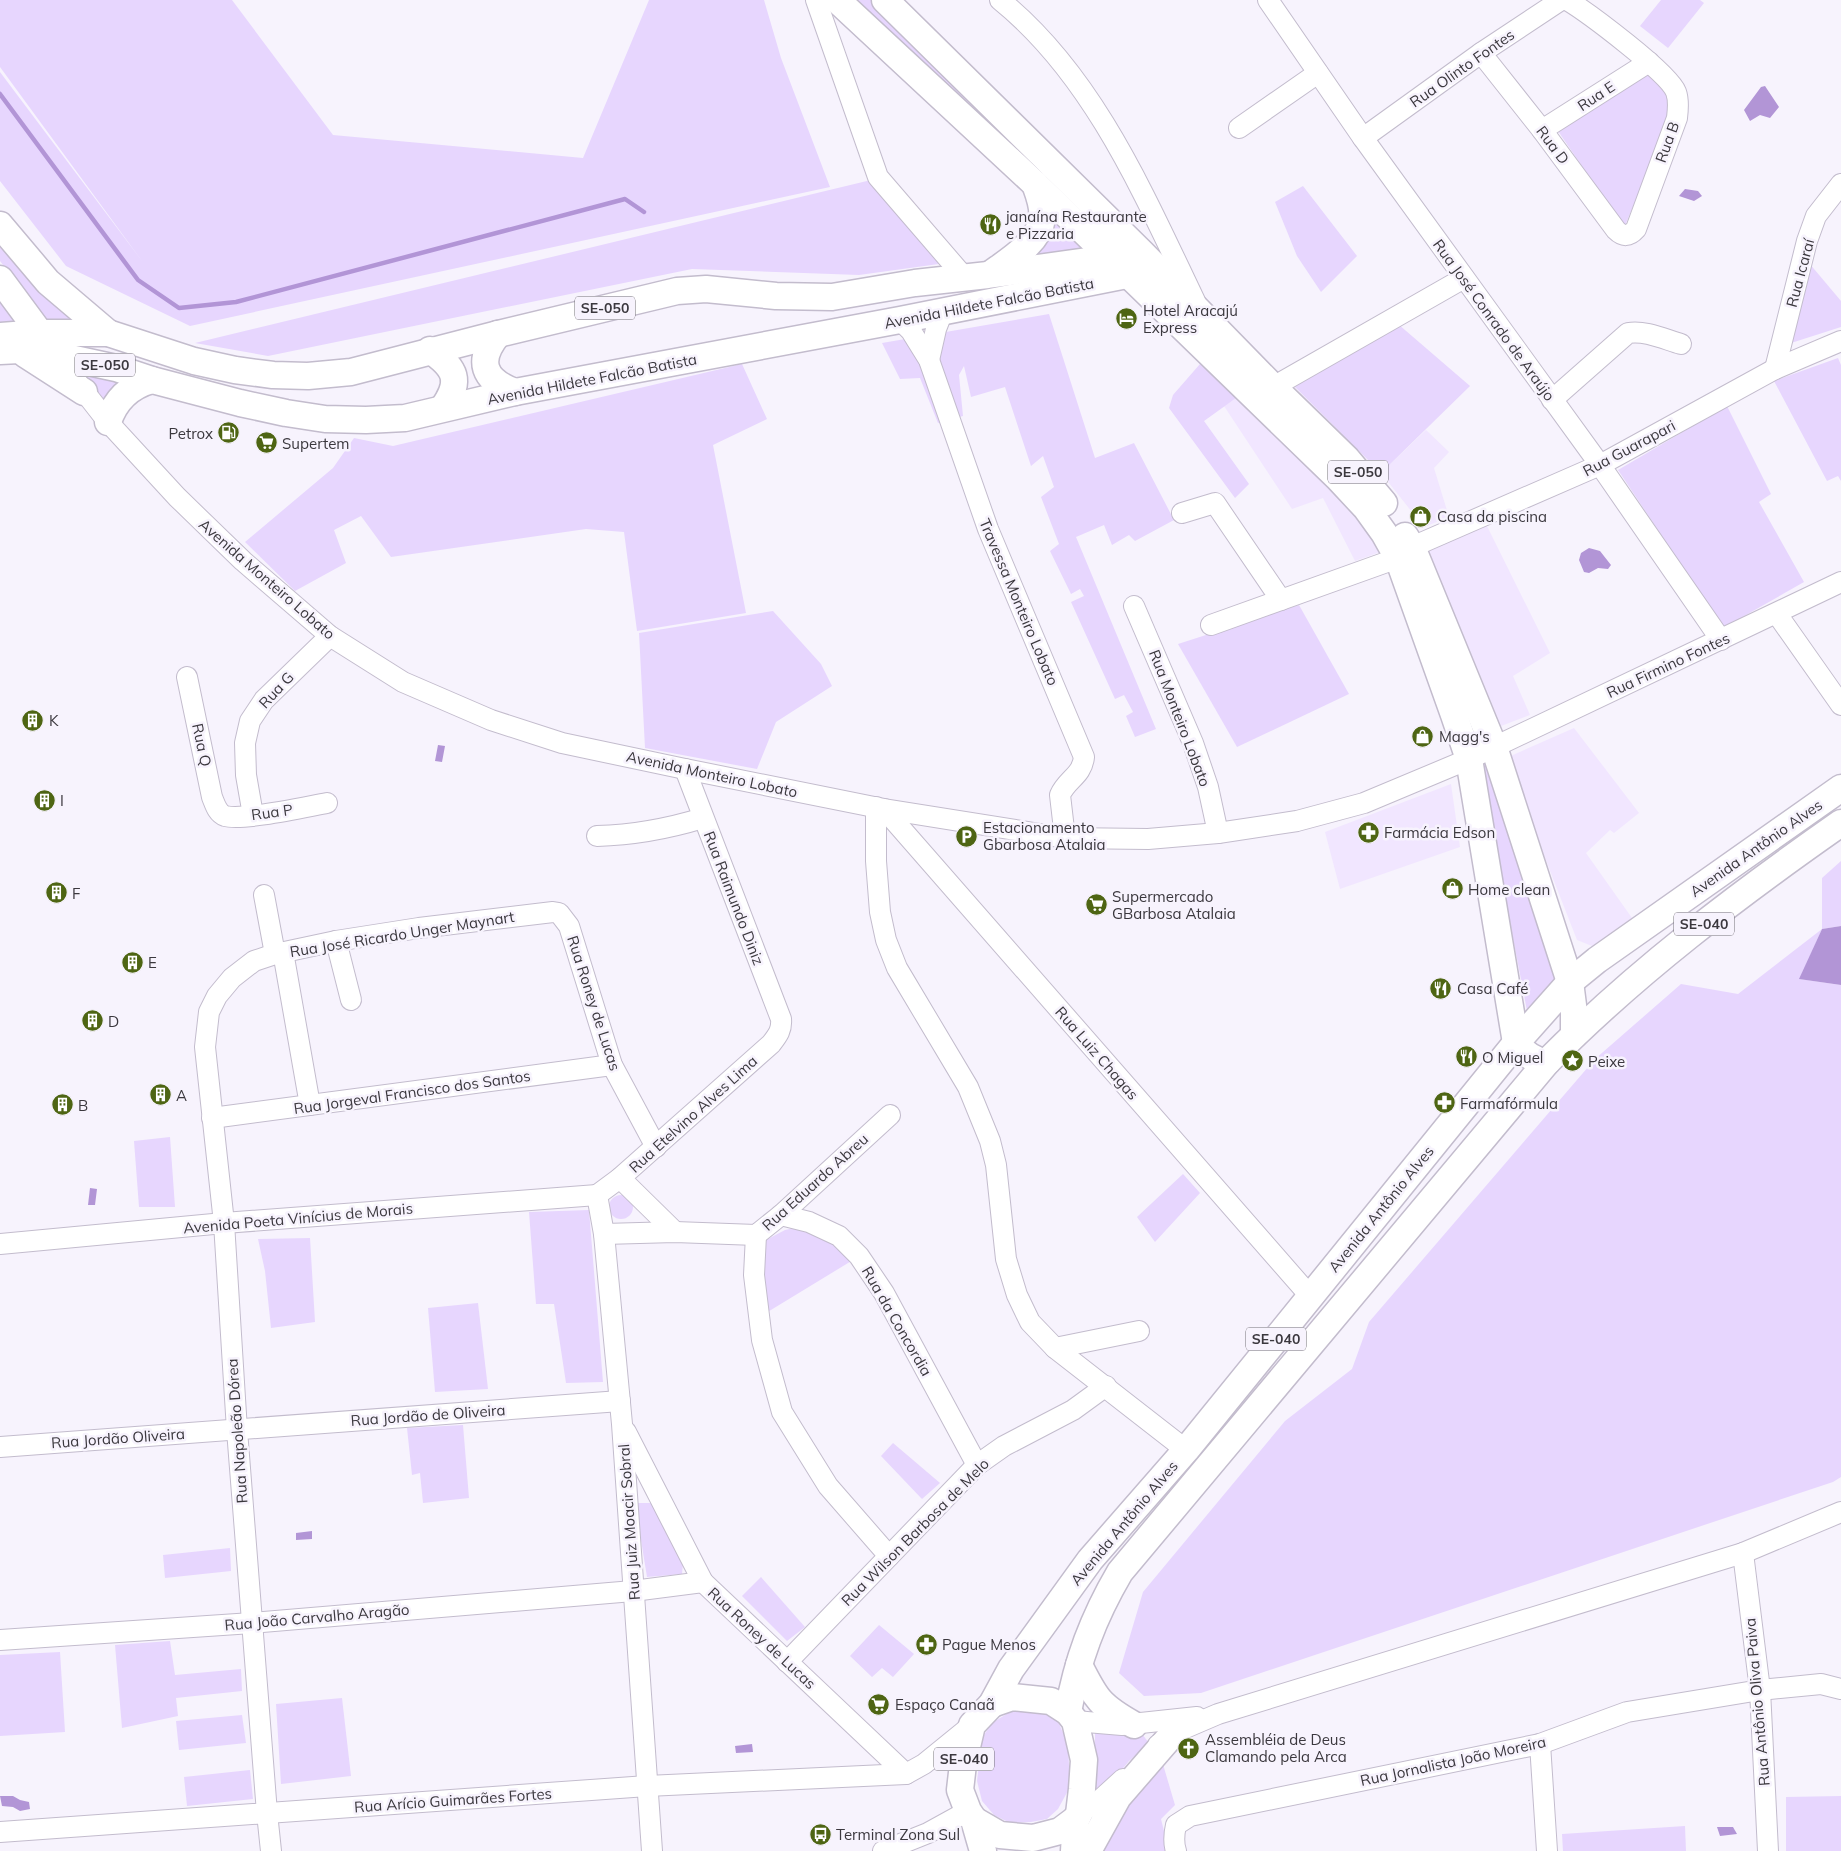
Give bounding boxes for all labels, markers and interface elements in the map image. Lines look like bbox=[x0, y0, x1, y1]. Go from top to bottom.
street label: Rua Olinto Fontes bbox=[1406, 25, 1518, 111]
street label: Rua E bbox=[1574, 77, 1618, 115]
street label: Rua B bbox=[1651, 119, 1683, 165]
street label: Rua D bbox=[1532, 122, 1574, 168]
place label: janaína Restaurante e Pizzaria bbox=[1005, 207, 1147, 243]
restaurant icon: janaína Restaurante e Pizzaria bbox=[978, 213, 1002, 237]
street label: Rua José Conrado de Araújo bbox=[1429, 235, 1559, 405]
street label: Rua Icaraí bbox=[1782, 235, 1819, 309]
street label: Avenida Hildete Falcão Batista bbox=[883, 273, 1095, 333]
road number: SE-050 bbox=[575, 296, 635, 320]
place label: Hotel Aracajú Express bbox=[1143, 301, 1238, 337]
hotel icon: Hotel Aracajú Express bbox=[1115, 307, 1139, 331]
street label: Avenida Hildete Falcão Batista bbox=[486, 349, 698, 409]
road number: SE-050 bbox=[75, 354, 135, 376]
street label: Rua Guarapari bbox=[1580, 416, 1678, 480]
fuel station icon: Petrox bbox=[217, 421, 241, 445]
place label: Petrox bbox=[168, 424, 213, 443]
supermarket icon: Supertem bbox=[254, 431, 278, 455]
place label: Supertem bbox=[282, 434, 350, 453]
road number: SE-050 bbox=[1328, 461, 1388, 484]
shop icon: Casa da piscina bbox=[1409, 504, 1433, 528]
place label: Casa da piscina bbox=[1437, 507, 1547, 526]
street label: Avenida Monteiro Lobato bbox=[195, 515, 339, 643]
street label: Travessa Monteiro Lobato bbox=[975, 516, 1063, 688]
street label: Rua Firmino Fontes bbox=[1603, 628, 1733, 702]
street label: Rua Monteiro Lobato bbox=[1145, 647, 1215, 789]
street label: Rua G bbox=[254, 668, 298, 712]
building icon: K bbox=[21, 708, 45, 732]
place label: K bbox=[49, 711, 59, 730]
street label: Rua Q bbox=[188, 722, 216, 768]
shop icon: Magg's bbox=[1411, 724, 1435, 748]
place label: Magg's bbox=[1439, 727, 1490, 746]
street label: Avenida Monteiro Lobato bbox=[625, 747, 799, 801]
building icon: I bbox=[32, 788, 56, 812]
place label: I bbox=[60, 791, 64, 810]
street label: Avenida Antônio Alves bbox=[1686, 795, 1826, 901]
street label: Rua P bbox=[250, 800, 294, 824]
place label: Estacionamento Gbarbosa Atalaia bbox=[983, 818, 1106, 854]
pharmacy icon: Farmácia Edson bbox=[1356, 820, 1380, 844]
place label: Farmácia Edson bbox=[1384, 823, 1495, 842]
parking icon: Estacionamento Gbarbosa Atalaia bbox=[955, 824, 979, 848]
street label: Rua Raimundo Diniz bbox=[700, 828, 768, 968]
shop icon: Home clean bbox=[1440, 877, 1464, 901]
place label: Home clean bbox=[1468, 880, 1550, 899]
building icon: F bbox=[44, 881, 68, 905]
place label: F bbox=[72, 884, 80, 903]
place label: Supermercado GBarbosa Atalaia bbox=[1112, 887, 1236, 923]
supermarket icon: Supermercado GBarbosa Atalaia bbox=[1084, 893, 1108, 917]
street label: Rua José Ricardo Unger Maynart bbox=[288, 907, 516, 961]
road number: SE-040 bbox=[1674, 912, 1734, 936]
street label: Rua Roney de Lucas bbox=[563, 933, 625, 1073]
building icon: E bbox=[120, 950, 144, 974]
place label: E bbox=[148, 953, 157, 972]
restaurant icon: Casa Café bbox=[1429, 976, 1453, 1000]
place label: Casa Café bbox=[1457, 979, 1528, 998]
street label: Rua Luiz Chagas bbox=[1051, 1002, 1143, 1104]
building icon: D bbox=[80, 1009, 104, 1033]
place label: D bbox=[108, 1012, 119, 1031]
restaurant icon: O Miguel bbox=[1454, 1045, 1478, 1069]
place label: O Miguel bbox=[1482, 1048, 1543, 1067]
place icon: Peixe bbox=[1560, 1049, 1584, 1073]
street label: Rua Etelvino Alves Lima bbox=[625, 1051, 761, 1177]
place label: Peixe bbox=[1588, 1052, 1625, 1071]
street label: Rua Jorgeval Francisco dos Santos bbox=[292, 1066, 532, 1118]
building icon: A bbox=[148, 1083, 172, 1107]
place label: A bbox=[176, 1086, 187, 1105]
pharmacy icon: Farmafórmula bbox=[1432, 1091, 1456, 1115]
building icon: B bbox=[50, 1093, 74, 1117]
place label: Farmafórmula bbox=[1460, 1094, 1558, 1113]
place label: B bbox=[78, 1096, 88, 1115]
street label: Rua Eduardo Abreu bbox=[758, 1129, 872, 1235]
street label: Avenida Antônio Alves bbox=[1324, 1142, 1438, 1276]
street label: Avenida Poeta Vinícius de Morais bbox=[182, 1198, 414, 1238]
street label: Rua da Concordia bbox=[858, 1263, 936, 1379]
road number: SE-040 bbox=[1246, 1328, 1306, 1350]
street label: Rua Napoleão Dórea bbox=[222, 1358, 252, 1504]
street label: Rua Jordão de Oliveira bbox=[350, 1400, 506, 1430]
street label: Rua Jordão Oliveira bbox=[51, 1424, 185, 1452]
street label: Rua Juiz Moacir Sobral bbox=[614, 1443, 644, 1601]
street label: Rua Wilson Barbosa de Melo bbox=[837, 1454, 993, 1610]
street label: Avenida Antônio Alves bbox=[1066, 1457, 1182, 1589]
street label: Rua Roney de Lucas bbox=[704, 1583, 820, 1693]
street label: Rua João Carvalho Aragão bbox=[224, 1599, 410, 1635]
street label: Rua Antônio Oliva Paiva bbox=[1740, 1617, 1774, 1787]
pharmacy icon: Pague Menos bbox=[914, 1632, 938, 1656]
place label: Pague Menos bbox=[942, 1635, 1036, 1654]
supermarket icon: Espaço Canaã bbox=[867, 1692, 891, 1716]
place label: Espaço Canaã bbox=[895, 1695, 995, 1714]
place label: Assembléia de Deus Clamando pela Arca bbox=[1205, 1730, 1347, 1766]
street label: Rua Jornalista João Moreira bbox=[1358, 1732, 1548, 1790]
church icon: Assembléia de Deus Clamando pela Arca bbox=[1177, 1736, 1201, 1760]
road number: SE-040 bbox=[934, 1748, 994, 1770]
street label: Rua Arício Guimarães Fortes bbox=[354, 1784, 552, 1816]
bus stop icon: Terminal Zona Sul bbox=[808, 1822, 832, 1846]
place label: Terminal Zona Sul bbox=[836, 1825, 960, 1844]

